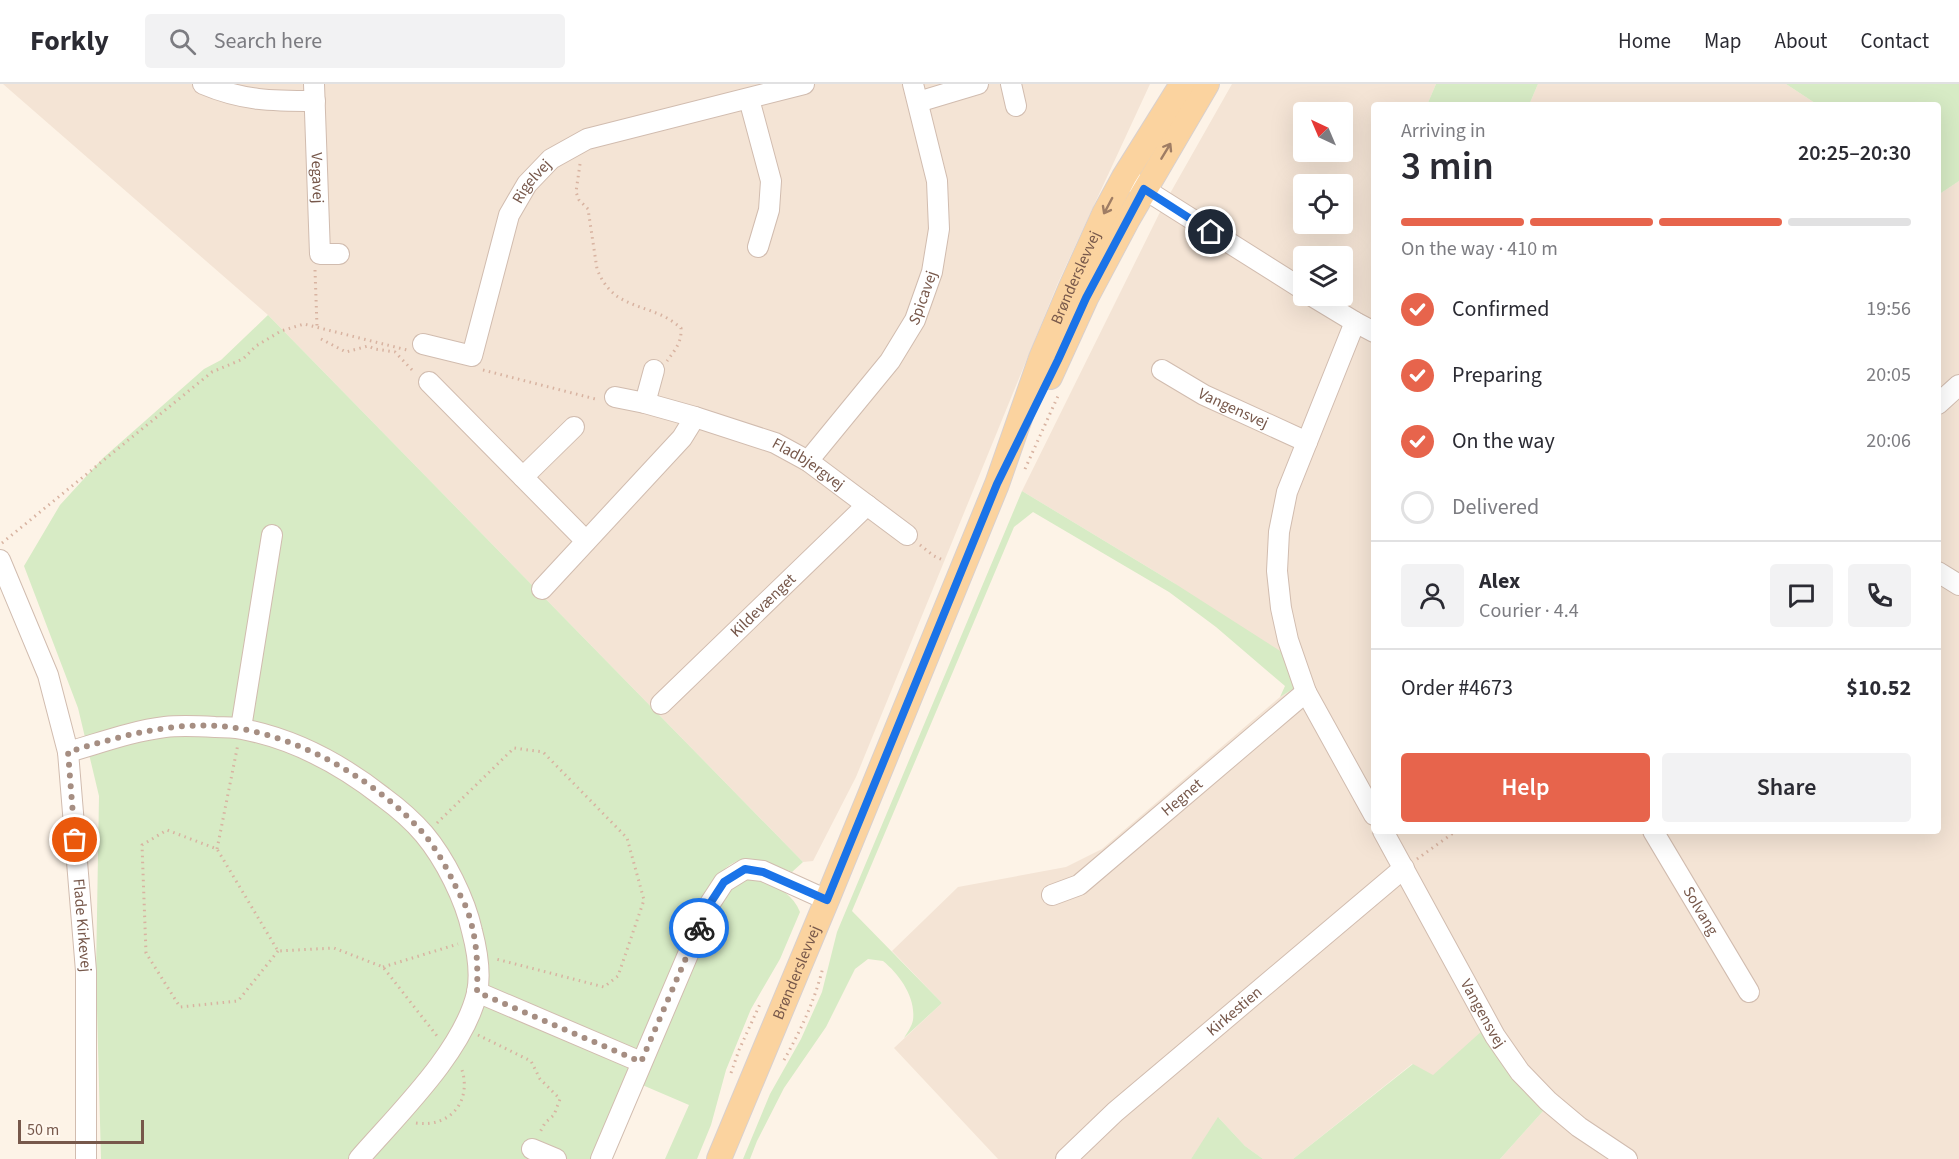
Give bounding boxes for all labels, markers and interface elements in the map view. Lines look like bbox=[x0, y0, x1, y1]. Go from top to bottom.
search box bbox=[145, 14, 565, 68]
text: Forkly bbox=[30, 21, 109, 61]
icon: search bbox=[166, 25, 199, 58]
text: Search here bbox=[214, 25, 322, 57]
text: Home bbox=[1618, 26, 1671, 56]
text: Map bbox=[1704, 26, 1742, 56]
text: About bbox=[1775, 26, 1827, 56]
text: Contact bbox=[1860, 26, 1929, 56]
north arrow bbox=[1293, 102, 1353, 162]
map controls bbox=[1293, 102, 1353, 306]
text: Arriving in bbox=[1401, 117, 1486, 145]
text: 20:25–20:30 bbox=[1798, 137, 1911, 169]
text: 3 min bbox=[1401, 139, 1494, 195]
one-way arrow bbox=[1161, 143, 1173, 160]
street label: Vegavej bbox=[305, 152, 329, 204]
street label: Rigelvej bbox=[507, 154, 556, 208]
button: locate bbox=[1293, 174, 1353, 234]
one-way arrow bbox=[1102, 197, 1114, 215]
pin bbox=[1185, 206, 1236, 257]
icon: home bbox=[1194, 215, 1227, 248]
street label: Brønderslevvej bbox=[1045, 227, 1106, 328]
text: On the way · 410 m bbox=[1401, 235, 1558, 263]
button: layers bbox=[1293, 246, 1353, 306]
street label: Spicavej bbox=[903, 268, 943, 329]
icon: check bbox=[1401, 293, 1434, 326]
text: Confirmed bbox=[1452, 293, 1549, 325]
text: 19:56 bbox=[1866, 295, 1911, 323]
icon: check bbox=[1401, 359, 1434, 392]
text: Preparing bbox=[1452, 359, 1542, 391]
text: 20:05 bbox=[1866, 361, 1911, 389]
street label: Vangensvej bbox=[1194, 383, 1272, 434]
icon: check bbox=[1401, 425, 1434, 458]
text: On the way bbox=[1452, 425, 1555, 457]
text: 20:06 bbox=[1866, 427, 1911, 455]
street label: Fladbjergvej bbox=[768, 432, 849, 496]
text: Delivered bbox=[1452, 491, 1539, 523]
button: person bbox=[1401, 564, 1464, 627]
button: chat bbox=[1770, 564, 1833, 627]
button: phone bbox=[1848, 564, 1911, 627]
text: Alex bbox=[1479, 565, 1520, 597]
street label: Kildevænget bbox=[725, 568, 801, 642]
text: Courier · 4.4 bbox=[1479, 597, 1579, 625]
text: Order #4673 bbox=[1401, 672, 1513, 704]
text: $10.52 bbox=[1846, 672, 1911, 704]
button: Help bbox=[1401, 753, 1650, 822]
button: Share bbox=[1662, 753, 1911, 822]
street label: Hegnet bbox=[1156, 773, 1208, 821]
pin bbox=[49, 814, 100, 865]
icon: bag bbox=[58, 823, 91, 856]
street label: Flade Kirkevej bbox=[67, 878, 97, 973]
street label: Solvang bbox=[1678, 882, 1724, 939]
courier bbox=[669, 898, 729, 958]
icon: bike bbox=[683, 912, 716, 945]
street label: Brønderslevvej bbox=[767, 922, 826, 1023]
street label: Vangensvej bbox=[1455, 975, 1511, 1052]
street label: Kirkestien bbox=[1202, 981, 1267, 1041]
scale bar bbox=[18, 1117, 144, 1144]
text: 50 m bbox=[27, 1119, 59, 1141]

